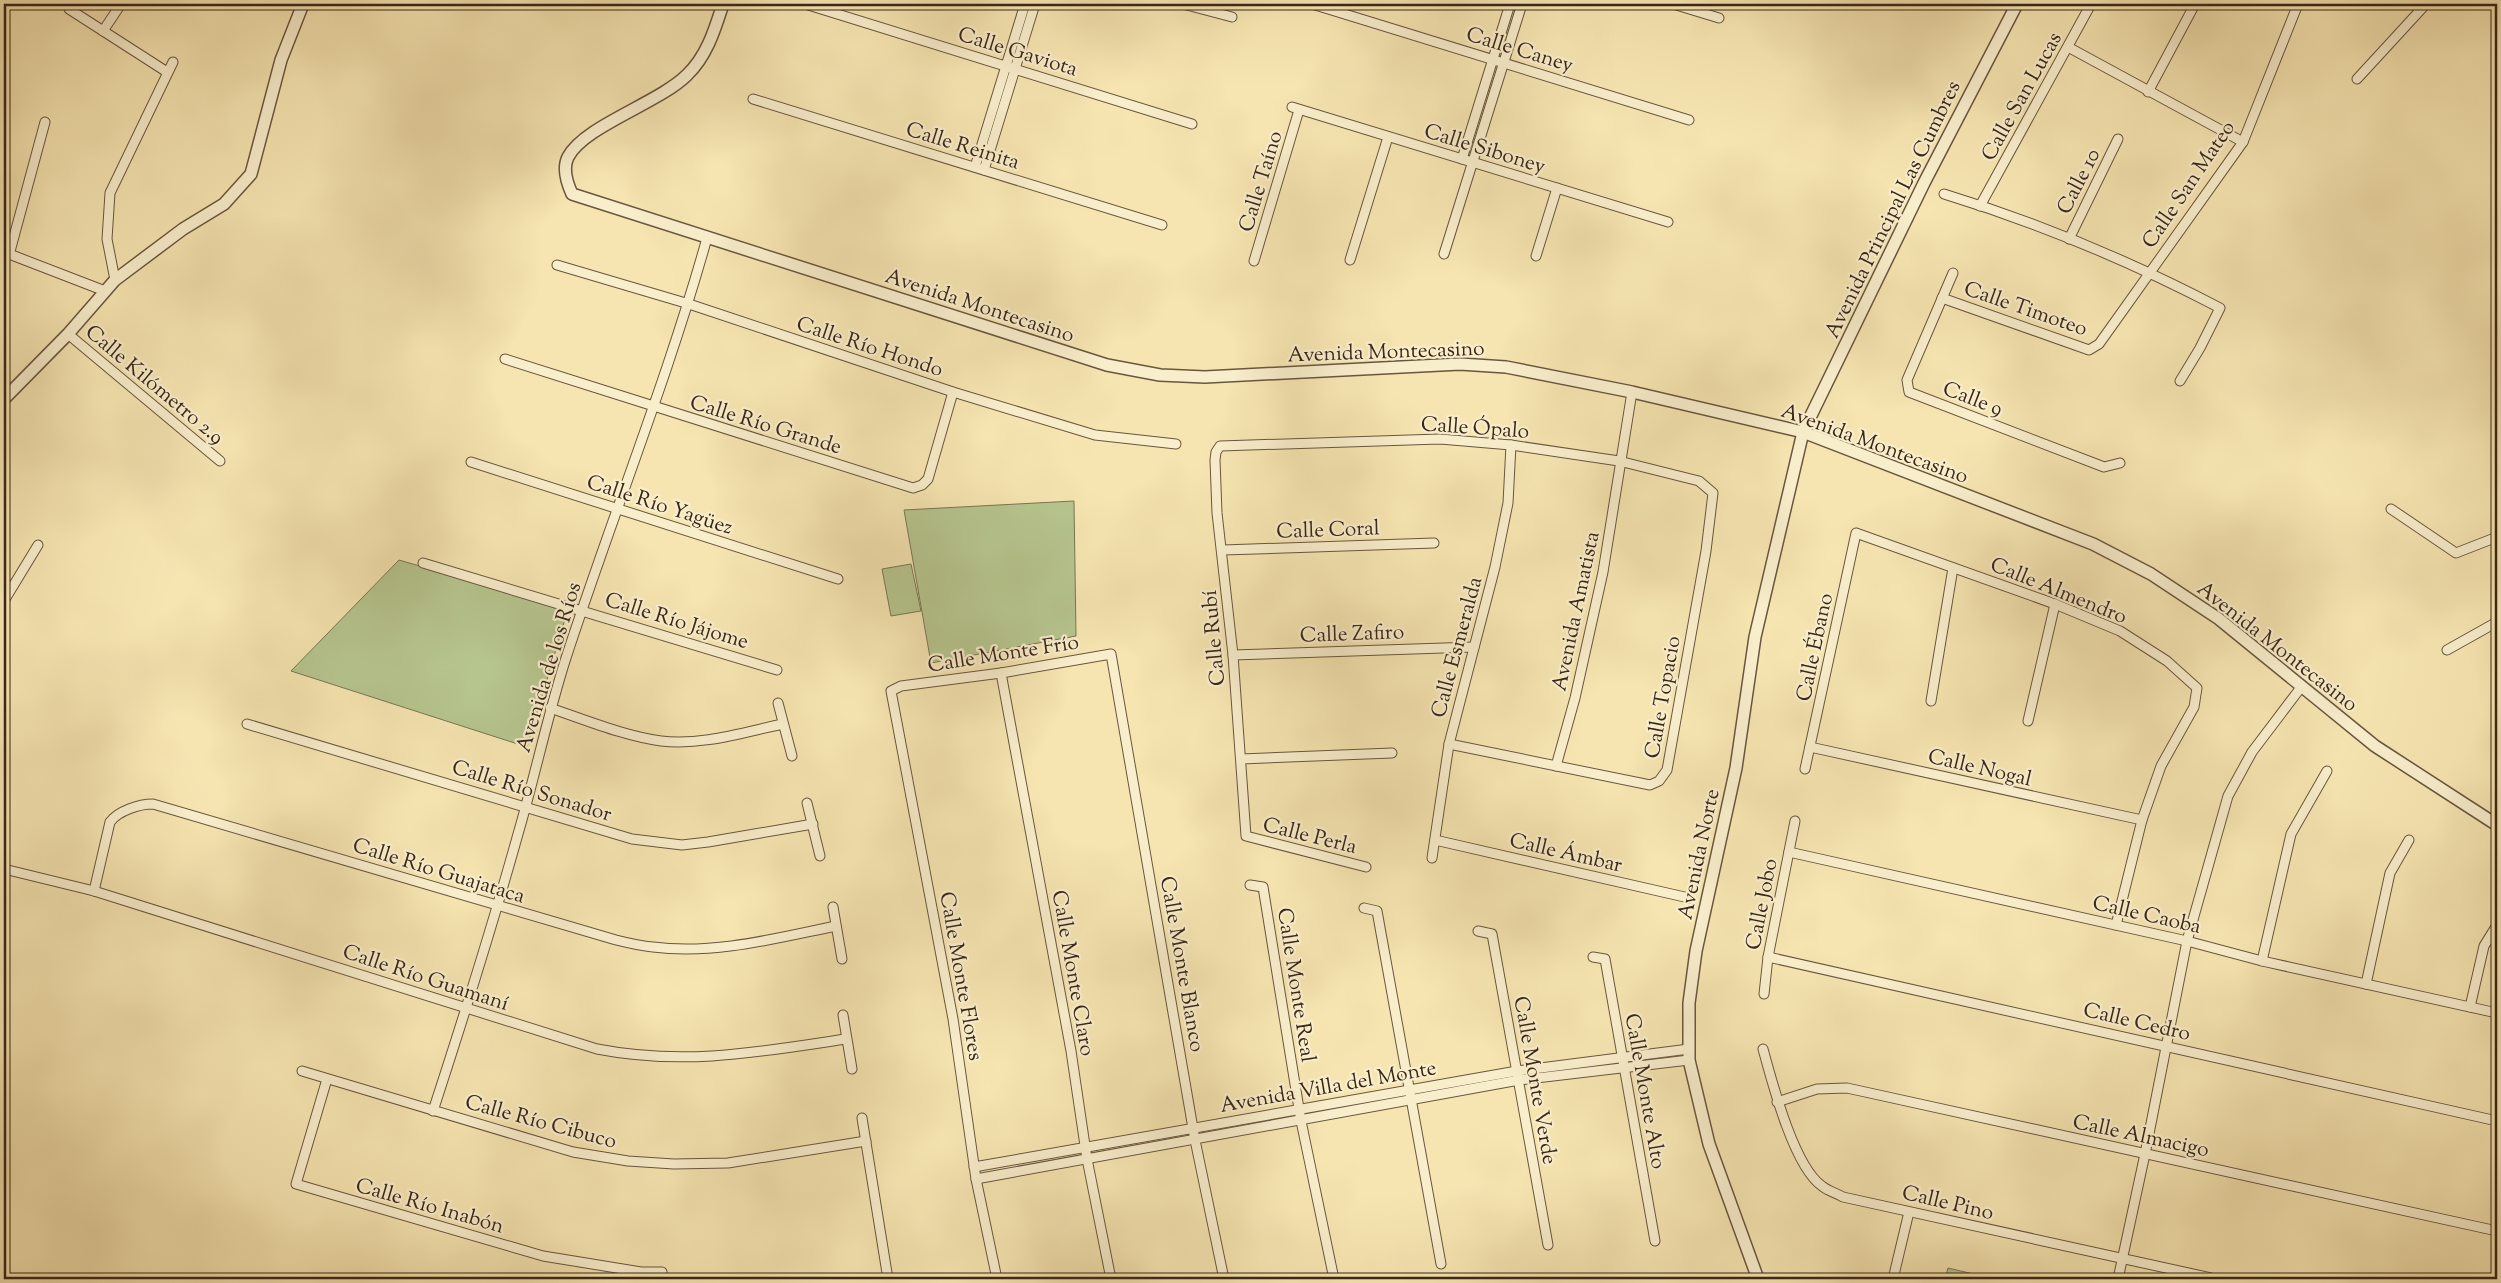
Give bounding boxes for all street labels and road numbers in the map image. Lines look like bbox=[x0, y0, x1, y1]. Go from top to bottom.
street label: Calle Gaviota bbox=[954, 20, 1081, 85]
street label: Calle Caney bbox=[1462, 20, 1577, 82]
street label: Calle San Lucas bbox=[1975, 27, 2071, 167]
street label: Avenida Principal Las Cumbres bbox=[1818, 76, 1969, 344]
street label: Calle Reinita bbox=[902, 115, 1023, 179]
street label: Calle San Mateo bbox=[2136, 115, 2244, 255]
street label: Calle Siboney bbox=[1420, 117, 1549, 183]
street label: Calle Taíno bbox=[1232, 127, 1292, 236]
street label: Calle 10 bbox=[2050, 144, 2109, 220]
street label: Avenida Montecasino bbox=[881, 262, 1078, 352]
street label: Calle Timoteo bbox=[1960, 275, 2091, 345]
street label: Calle Río Hondo bbox=[792, 310, 946, 386]
street label: Calle Kilómetro 2.9 bbox=[78, 318, 230, 453]
street label: Avenida Montecasino bbox=[1287, 335, 1485, 371]
street label: Calle 9 bbox=[1938, 375, 2007, 425]
street label: Calle Río Grande bbox=[686, 389, 845, 463]
street label: Avenida Montecasino bbox=[1777, 397, 1972, 493]
street label: Calle Ópalo bbox=[1420, 410, 1530, 448]
street label: Calle Río Yagüez bbox=[582, 468, 736, 544]
street label: Calle Coral bbox=[1276, 514, 1380, 548]
street label: Avenida Amatista bbox=[1545, 529, 1609, 694]
street label: Calle Almendro bbox=[1985, 551, 2131, 633]
street label: Calle Esmeralda bbox=[1425, 573, 1491, 721]
street label: Avenida Montecasino bbox=[2190, 575, 2364, 720]
street label: Avenida de los Ríos bbox=[510, 579, 590, 757]
street label: Calle Río Jájome bbox=[601, 586, 752, 658]
street label: Calle Rubí bbox=[1196, 589, 1234, 687]
street label: Calle Ébano bbox=[1790, 591, 1842, 704]
street label: Calle Zafiro bbox=[1299, 618, 1405, 652]
street label: Calle Monte Frío bbox=[926, 628, 1081, 682]
street label: Calle Topacio bbox=[1638, 634, 1690, 761]
street label: Calle Nogal bbox=[1925, 742, 2035, 795]
street label: Calle Río Sonador bbox=[448, 753, 615, 831]
street label: Avenida Norte bbox=[1671, 786, 1728, 923]
street label: Calle Perla bbox=[1259, 811, 1360, 863]
street label: Calle Ámbar bbox=[1506, 826, 1625, 882]
street label: Calle Río Guajataca bbox=[349, 831, 529, 912]
street label: Calle Jobo bbox=[1739, 856, 1787, 953]
street label: Calle Monte Blanco bbox=[1151, 874, 1211, 1055]
street label: Calle Monte Claro bbox=[1043, 888, 1101, 1059]
street label: Calle Caoba bbox=[2089, 889, 2204, 943]
street label: Calle Monte Flores bbox=[930, 890, 990, 1063]
street label: Calle Monte Real bbox=[1268, 906, 1322, 1065]
street label: Calle Río Guamaní bbox=[338, 938, 512, 1020]
street label: Calle Monte Verde bbox=[1504, 994, 1564, 1167]
street label: Calle Cedro bbox=[2080, 996, 2193, 1050]
street label: Calle Monte Alto bbox=[1616, 1011, 1672, 1172]
street label: Avenida Villa del Monte bbox=[1218, 1054, 1439, 1122]
street label: Calle Río Cibuco bbox=[461, 1088, 620, 1158]
street label: Calle Almacigo bbox=[2070, 1108, 2212, 1166]
street label: Calle Río Inabón bbox=[352, 1171, 507, 1242]
street label: Calle Pino bbox=[1899, 1179, 1996, 1229]

